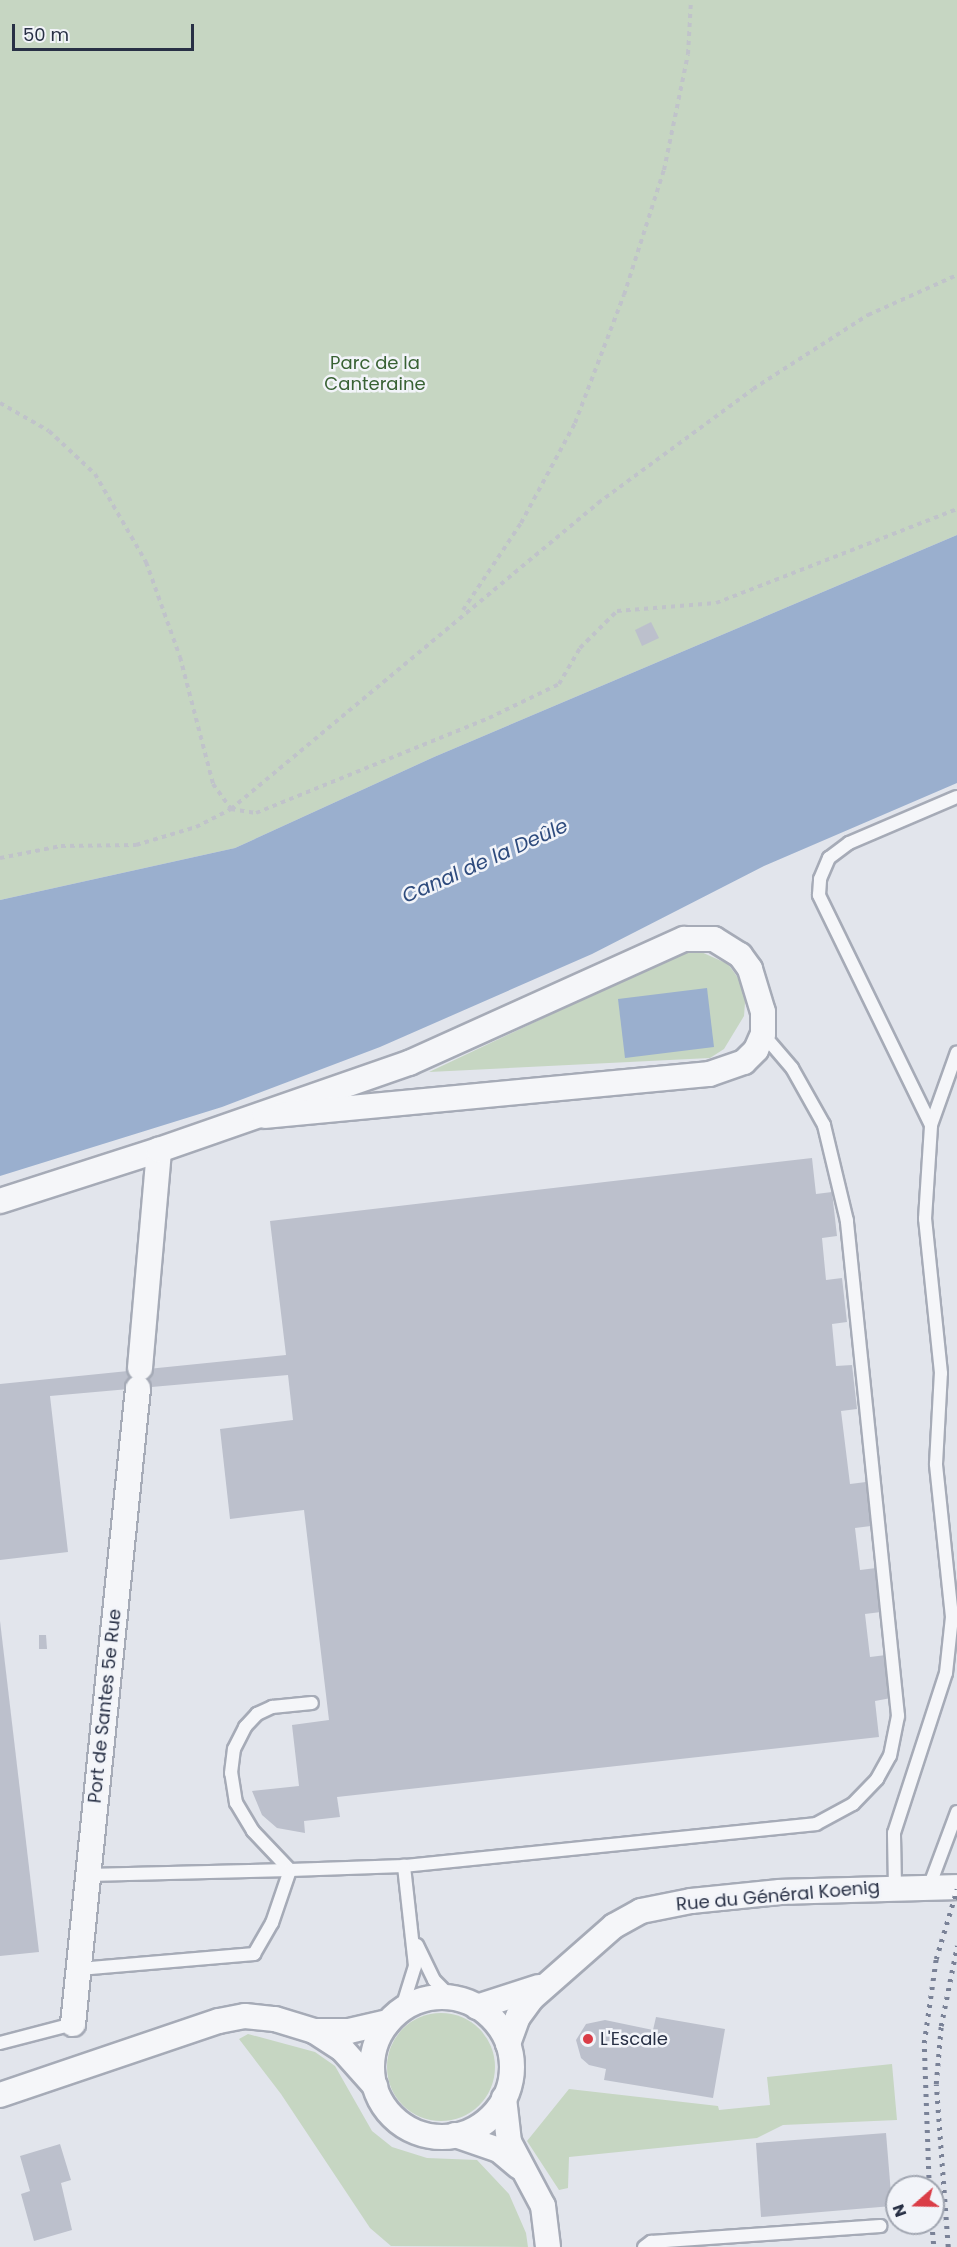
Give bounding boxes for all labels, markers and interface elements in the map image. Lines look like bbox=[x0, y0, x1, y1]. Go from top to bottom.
scale bar bbox=[15, 12, 196, 50]
text: 50 m bbox=[23, 22, 69, 47]
park label: Parc de la Canteraine bbox=[324, 353, 426, 395]
water label: Canal de la Deûle bbox=[398, 814, 572, 908]
street label: Port de Santes 5e Rue bbox=[84, 1608, 126, 1804]
street label: Rue du Général Koenig bbox=[675, 1876, 881, 1916]
place label: L'Escale bbox=[600, 2028, 668, 2050]
marker: L'Escale bbox=[581, 2032, 595, 2046]
north arrow bbox=[885, 2175, 945, 2235]
text: N bbox=[887, 2201, 912, 2220]

